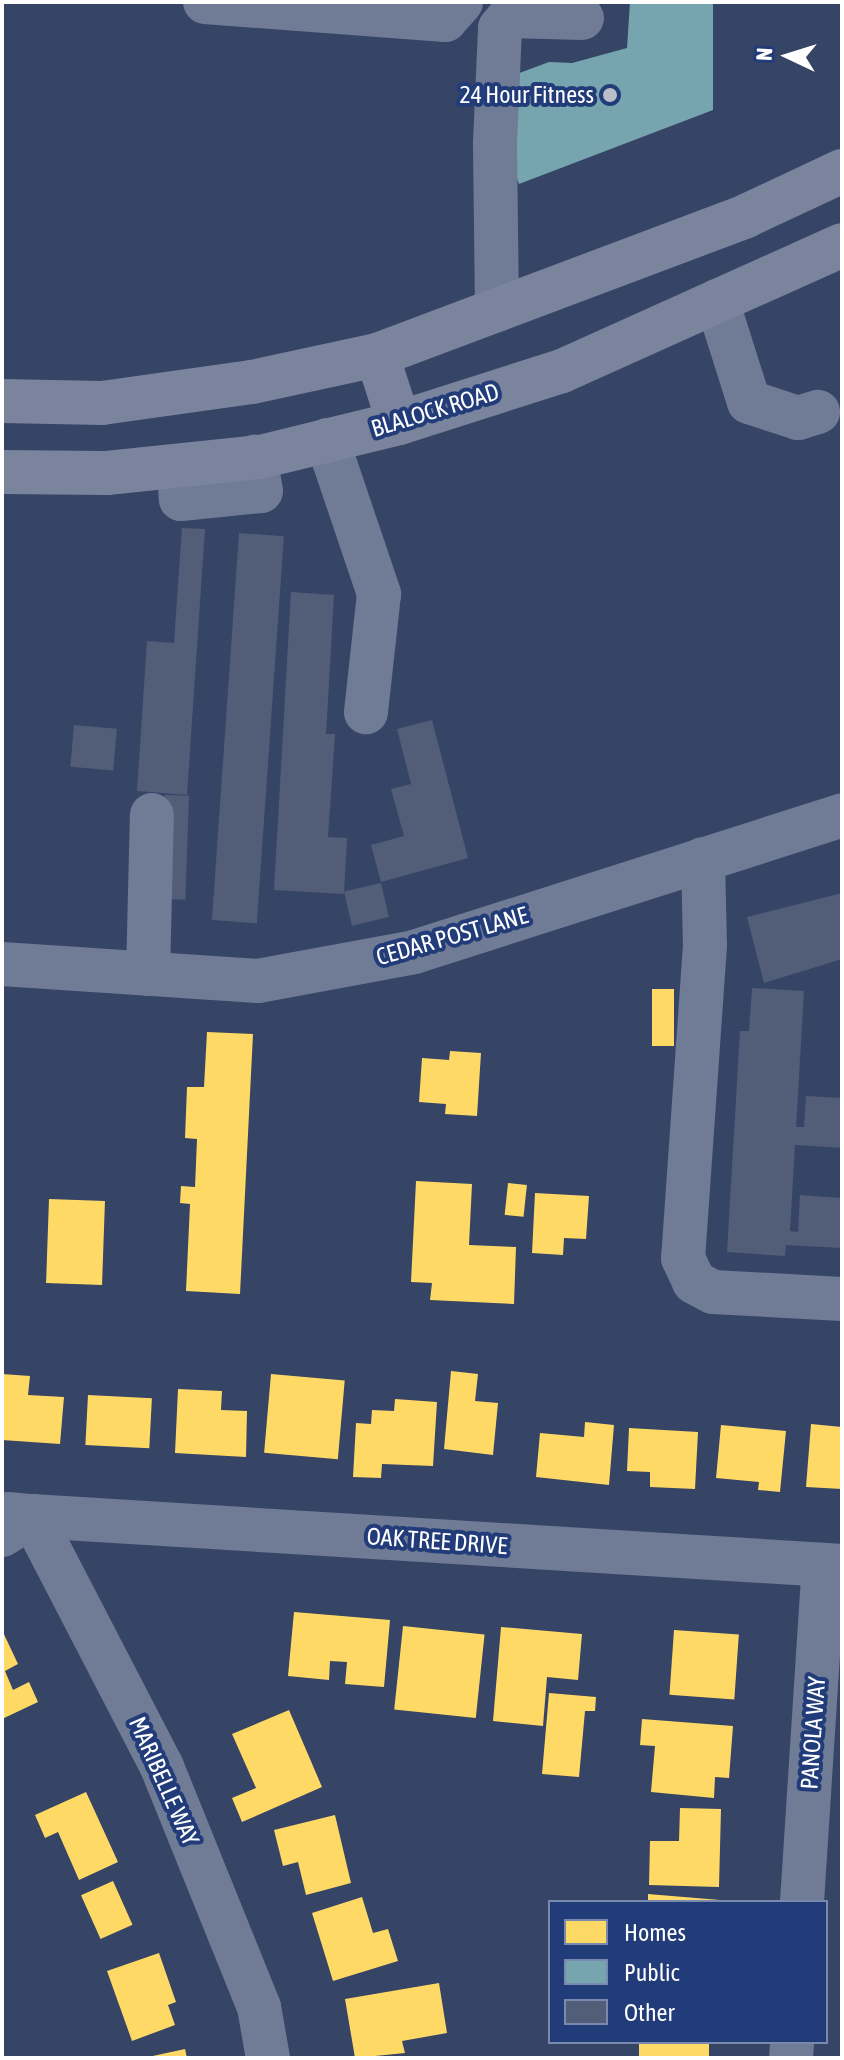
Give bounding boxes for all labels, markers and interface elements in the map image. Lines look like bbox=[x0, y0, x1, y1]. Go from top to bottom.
north arrow bbox=[748, 16, 828, 96]
text: N bbox=[751, 47, 777, 62]
place label: 24 Hour Fitness bbox=[459, 81, 594, 109]
marker: 24 Hour Fitness bbox=[601, 86, 619, 104]
street label: BLALOCK ROAD bbox=[368, 377, 502, 443]
street label: CEDAR POST LANE bbox=[373, 901, 531, 971]
street label: OAK TREE DRIVE bbox=[366, 1522, 508, 1560]
street label: PANOLA WAY bbox=[795, 1676, 831, 1790]
street label: MARIBELLE WAY bbox=[123, 1712, 205, 1850]
legend bbox=[548, 1900, 828, 2044]
text: Homes bbox=[624, 1919, 686, 1946]
text: Public bbox=[624, 1959, 680, 1986]
text: Other bbox=[624, 1999, 675, 2026]

